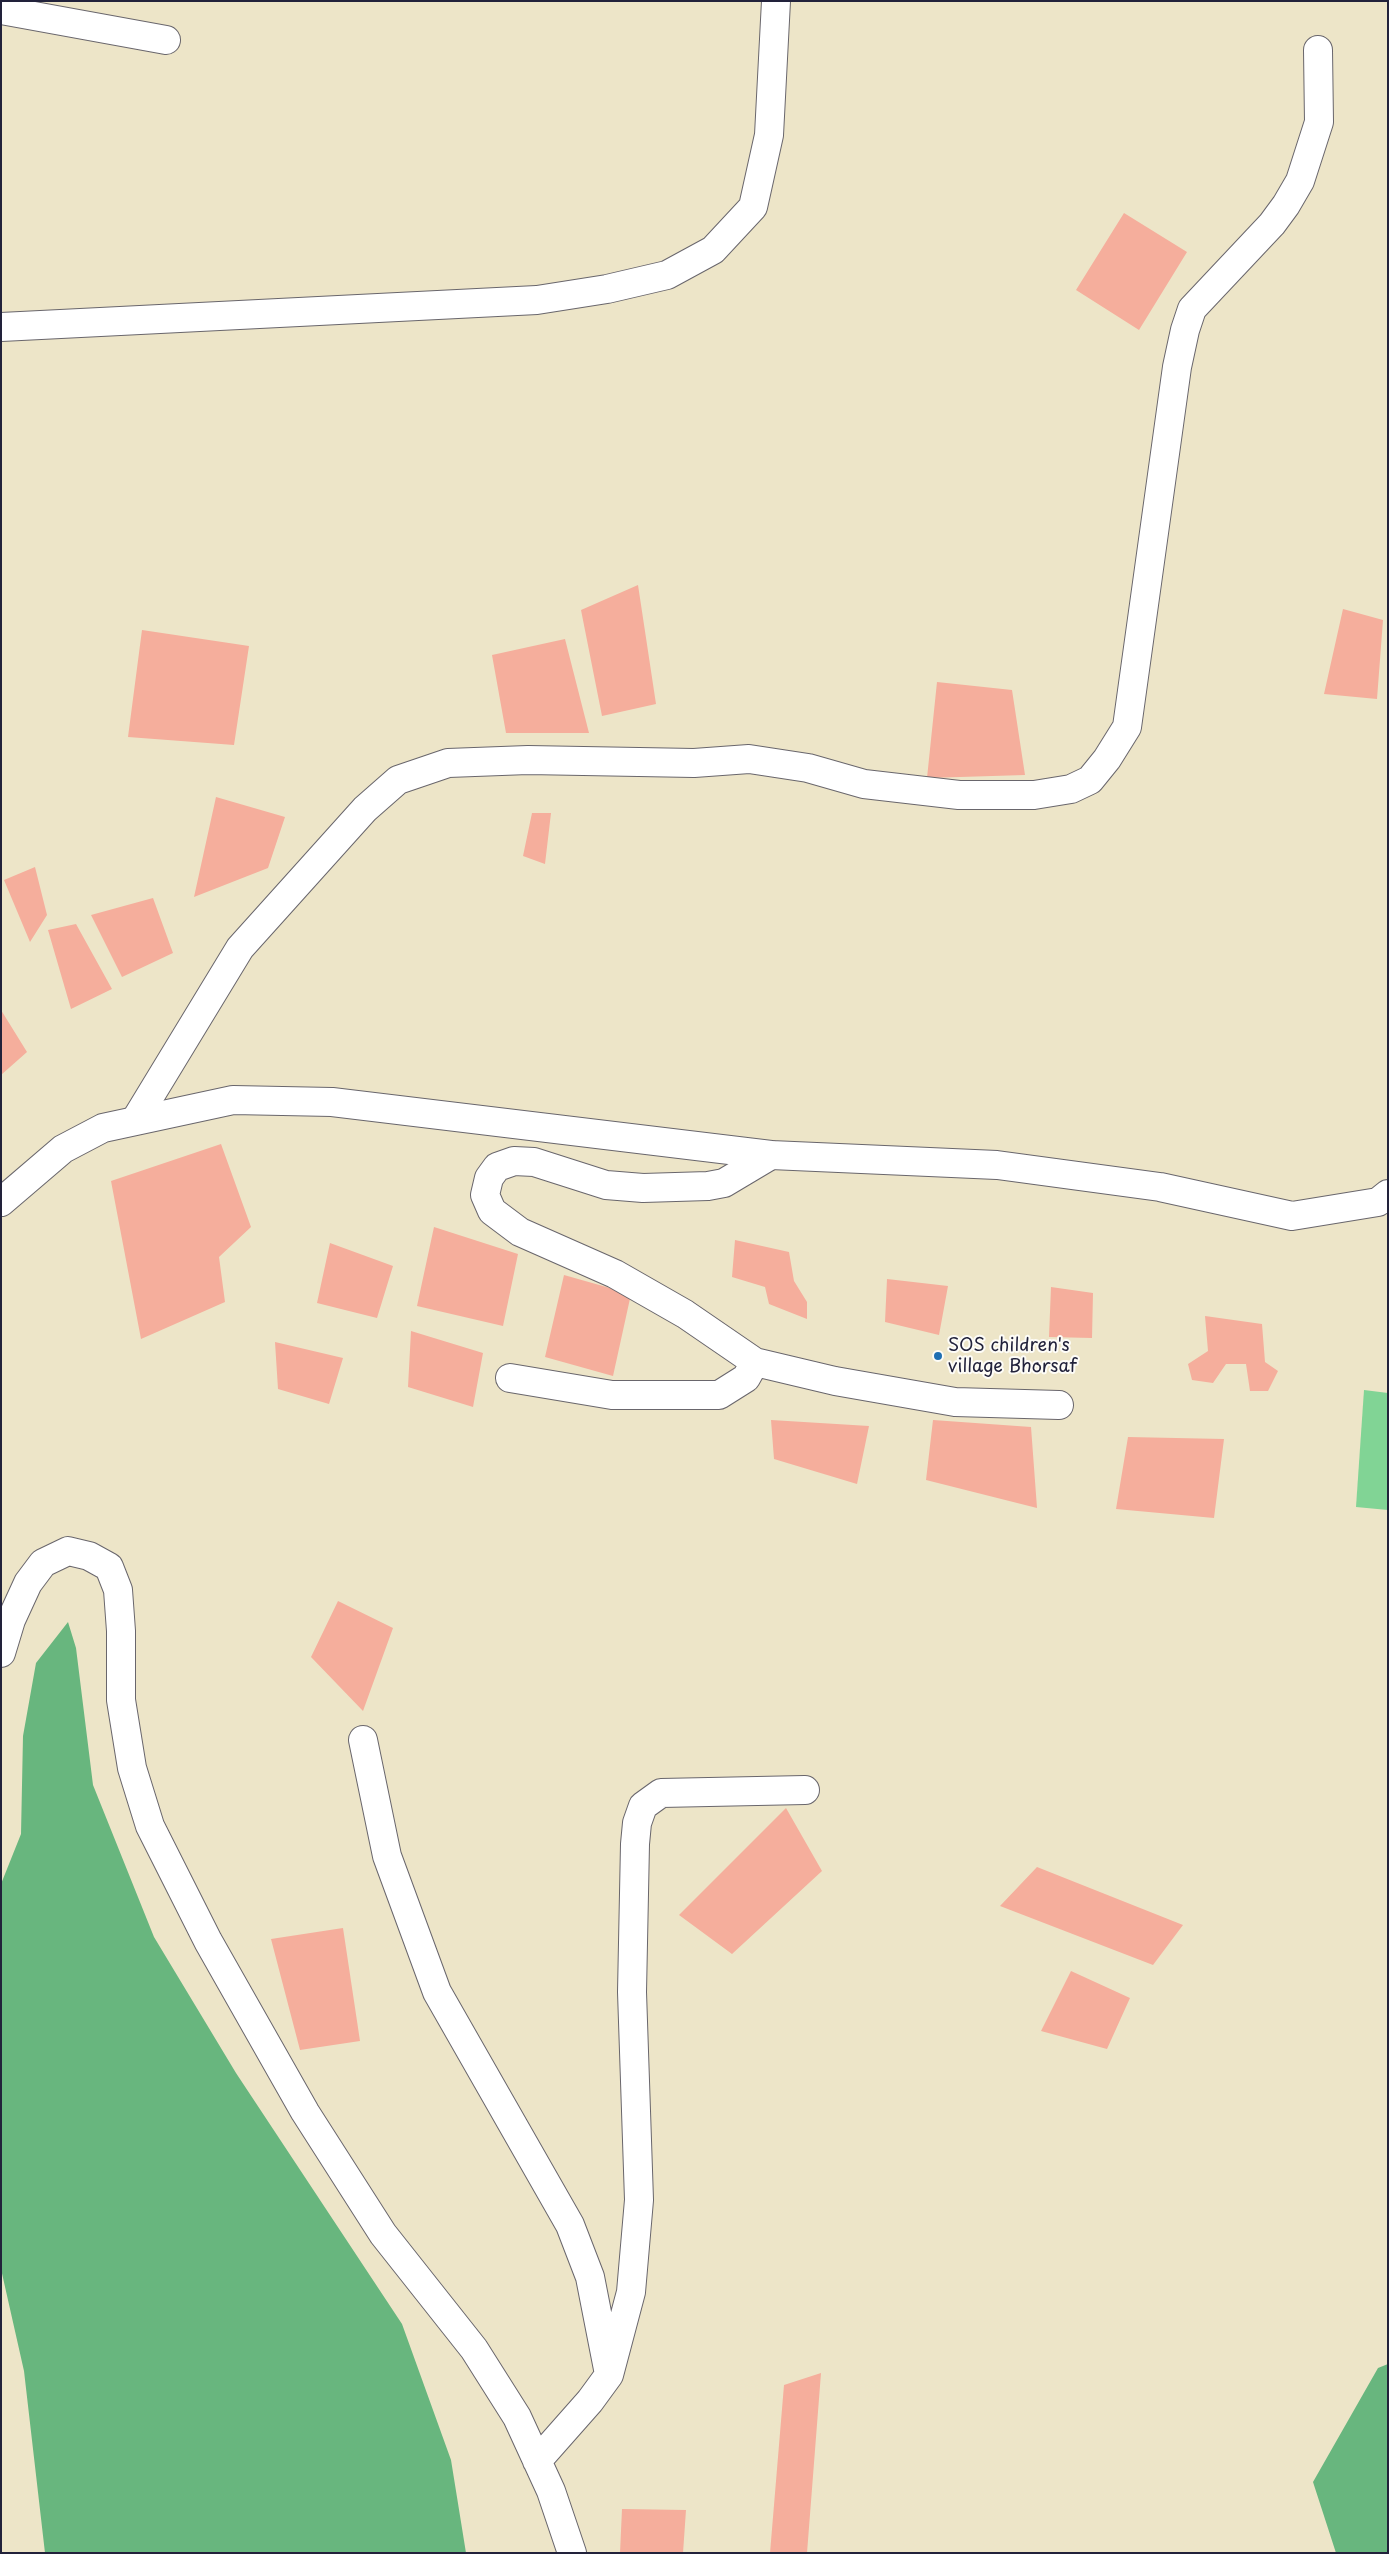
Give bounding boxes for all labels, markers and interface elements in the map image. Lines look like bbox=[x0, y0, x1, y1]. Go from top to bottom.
place label: SOS children's village Bhorsaf bbox=[948, 1335, 1077, 1378]
marker: SOS children's village Bhorsaf bbox=[932, 1350, 944, 1362]

